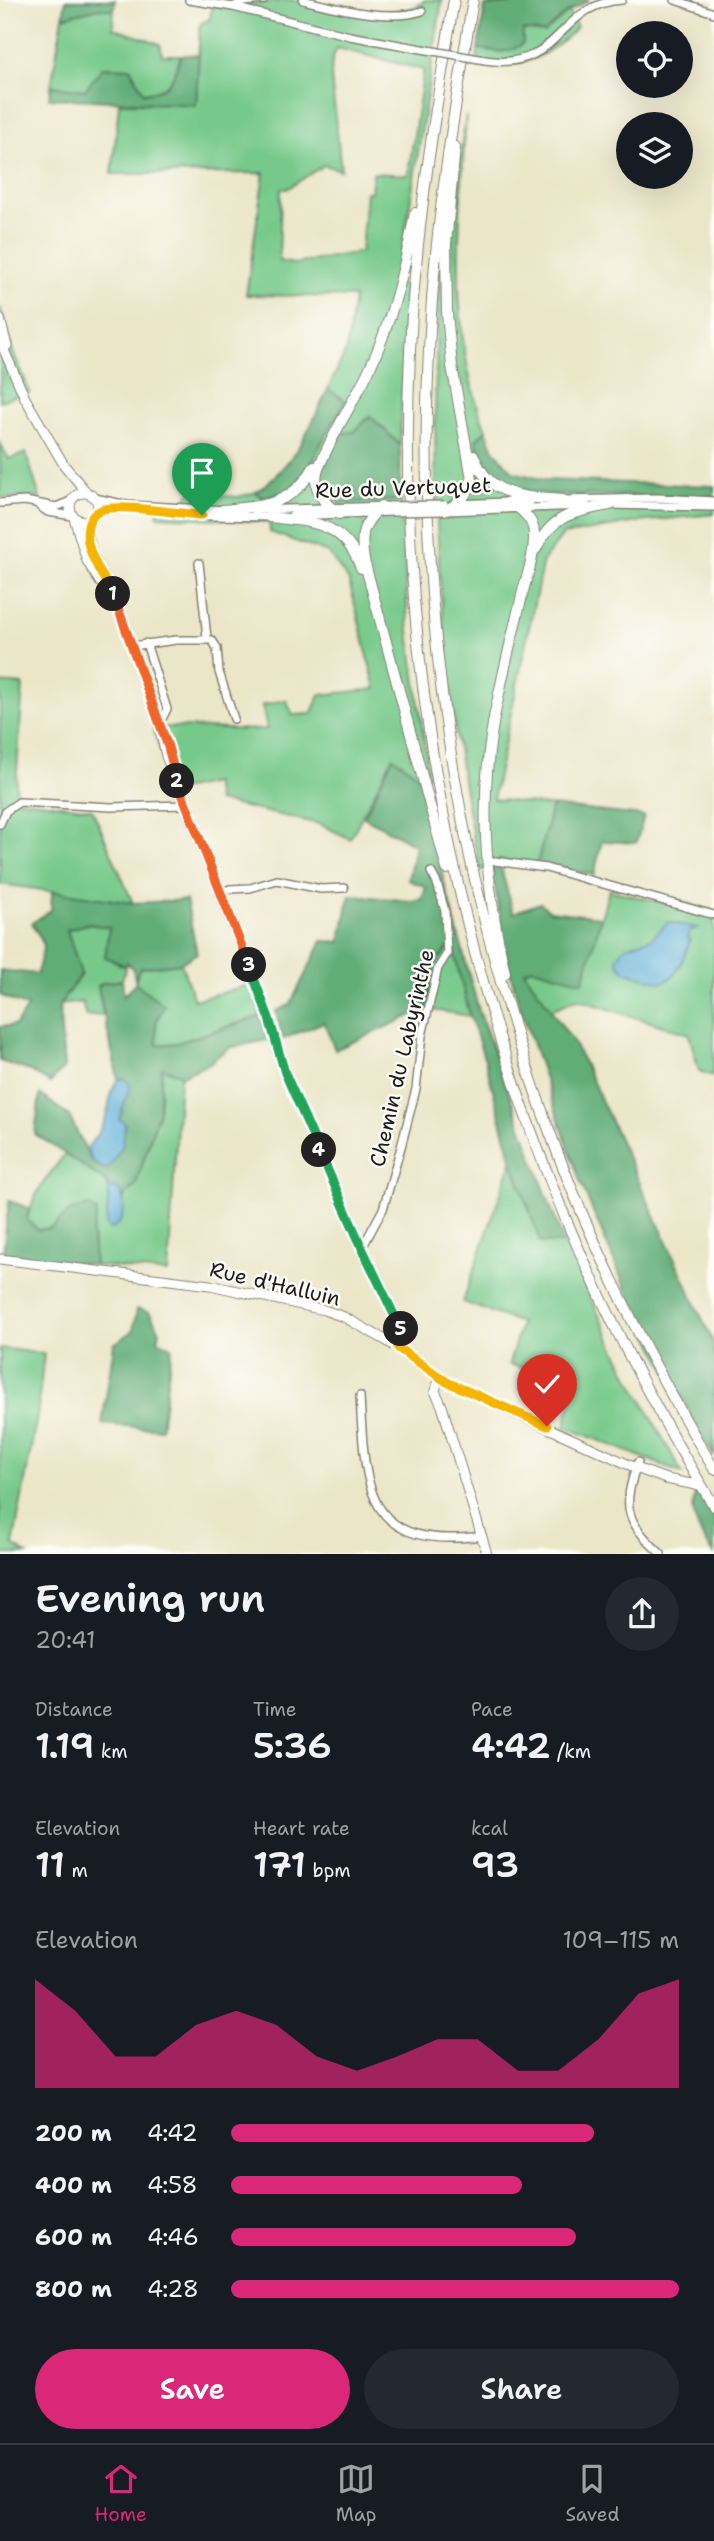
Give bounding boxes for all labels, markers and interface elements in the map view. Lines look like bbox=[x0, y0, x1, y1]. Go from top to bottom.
map controls bbox=[616, 21, 693, 189]
button: locate bbox=[616, 21, 693, 98]
button: layers bbox=[616, 112, 693, 189]
pin bbox=[172, 443, 232, 515]
icon: arrive bbox=[183, 454, 221, 492]
street label: Rue du Vertuquet bbox=[314, 471, 492, 505]
pin: 1 bbox=[96, 576, 130, 612]
text: 1 bbox=[108, 581, 117, 606]
pin: 2 bbox=[160, 764, 194, 798]
text: 2 bbox=[170, 768, 183, 793]
street label: Chemin du Labyrinthe bbox=[363, 947, 441, 1169]
pin: 3 bbox=[232, 948, 266, 982]
text: 3 bbox=[242, 952, 255, 977]
pin: 4 bbox=[302, 1132, 336, 1168]
text: 4 bbox=[312, 1137, 325, 1162]
street label: Rue d'Halluin bbox=[207, 1255, 343, 1313]
pin: 5 bbox=[384, 1312, 418, 1346]
text: 5 bbox=[395, 1316, 406, 1341]
pin bbox=[517, 1354, 577, 1426]
icon: check bbox=[528, 1365, 566, 1403]
text: Evening run bbox=[35, 1573, 265, 1624]
button: share bbox=[605, 1577, 679, 1651]
text: 20:41 bbox=[35, 1625, 96, 1655]
text: Distance bbox=[35, 1697, 113, 1722]
text: Time bbox=[253, 1697, 297, 1722]
text: Pace bbox=[471, 1697, 513, 1722]
text: 1.19 bbox=[35, 1722, 94, 1769]
text: 5:36 bbox=[253, 1722, 332, 1769]
text: 4:42 bbox=[471, 1722, 551, 1769]
text: km bbox=[94, 1739, 128, 1764]
text: /km bbox=[551, 1739, 591, 1764]
text: Elevation bbox=[35, 1816, 120, 1841]
text: Heart rate bbox=[253, 1816, 350, 1841]
text: kcal bbox=[471, 1816, 508, 1841]
text: 11 bbox=[35, 1841, 65, 1888]
text: 171 bbox=[253, 1841, 306, 1888]
text: 93 bbox=[471, 1841, 519, 1888]
text: m bbox=[65, 1858, 88, 1883]
text: bpm bbox=[306, 1858, 351, 1883]
text: Elevation bbox=[35, 1925, 138, 1955]
text: 109–115 m bbox=[563, 1925, 679, 1955]
text: 200 m bbox=[35, 2118, 112, 2148]
text: 4:42 bbox=[147, 2118, 198, 2148]
text: 400 m bbox=[35, 2170, 112, 2200]
text: 4:58 bbox=[147, 2170, 198, 2200]
text: 600 m bbox=[35, 2222, 112, 2252]
text: 4:46 bbox=[147, 2222, 199, 2252]
text: 800 m bbox=[35, 2274, 112, 2304]
text: 4:28 bbox=[147, 2274, 199, 2304]
button: Save bbox=[35, 2349, 350, 2429]
button: Share bbox=[364, 2349, 679, 2429]
tab: Home bbox=[95, 2460, 147, 2527]
tab: Map bbox=[336, 2460, 376, 2527]
tab: Saved bbox=[566, 2460, 619, 2527]

